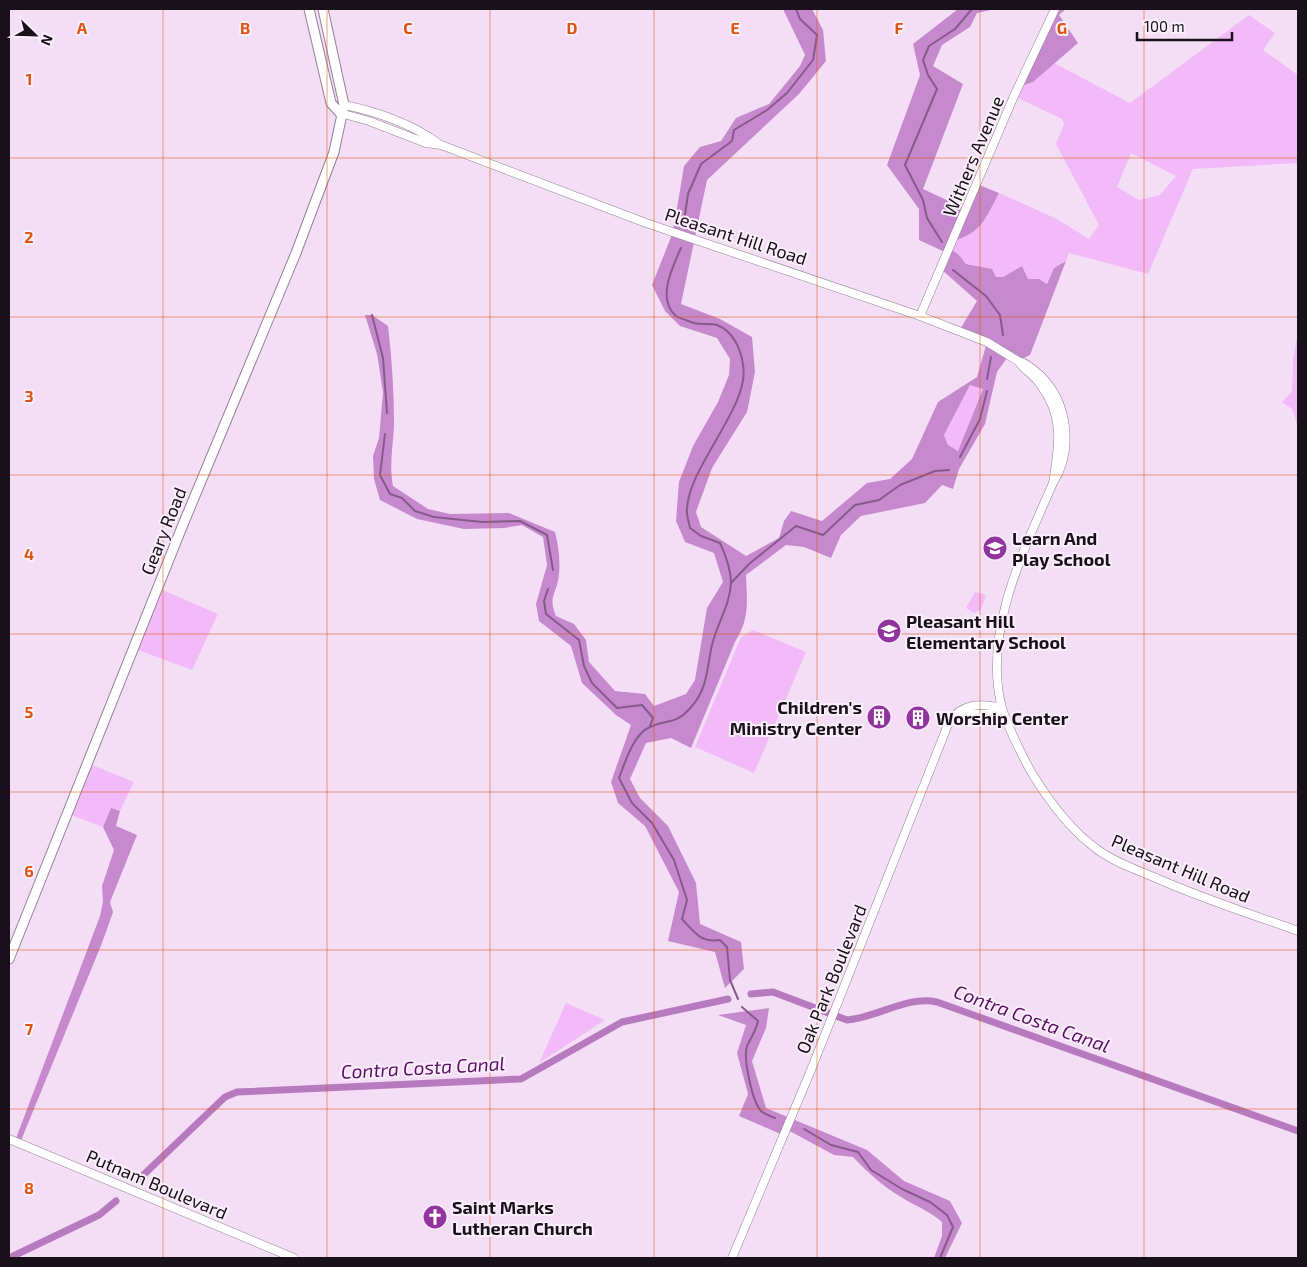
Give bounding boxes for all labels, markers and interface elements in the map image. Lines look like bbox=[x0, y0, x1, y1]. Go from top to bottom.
north arrow bbox=[10, 10, 60, 60]
scale bar bbox=[1137, 10, 1232, 42]
text: 100 m bbox=[1144, 17, 1185, 35]
text: A bbox=[77, 18, 88, 37]
text: B bbox=[240, 18, 250, 37]
text: C bbox=[403, 18, 413, 37]
text: D bbox=[567, 18, 578, 37]
text: E bbox=[730, 18, 740, 37]
text: F bbox=[895, 18, 904, 37]
text: G bbox=[1057, 18, 1067, 37]
text: N bbox=[38, 32, 57, 48]
text: 1 bbox=[26, 69, 32, 88]
street label: Withers Avenue bbox=[938, 92, 1008, 220]
street label: Pleasant Hill Road bbox=[662, 203, 810, 269]
text: 2 bbox=[24, 227, 34, 246]
text: 3 bbox=[24, 386, 34, 405]
street label: Geary Road bbox=[135, 484, 191, 578]
place label: Learn And Play School bbox=[1012, 527, 1111, 570]
school or university icon: Learn And Play School bbox=[982, 535, 1008, 561]
text: 4 bbox=[24, 544, 34, 563]
place label: Pleasant Hill Elementary School bbox=[906, 610, 1066, 653]
school or university icon: Pleasant Hill Elementary School bbox=[876, 618, 902, 644]
place label: Children's Ministry Center bbox=[730, 696, 862, 739]
text: 5 bbox=[25, 702, 34, 721]
building icon: Children's Ministry Center bbox=[866, 704, 892, 730]
building icon: Worship Center bbox=[905, 705, 931, 731]
place label: Worship Center bbox=[936, 707, 1069, 729]
street label: Pleasant Hill Road bbox=[1109, 829, 1253, 907]
text: 6 bbox=[24, 861, 34, 880]
street label: Oak Park Boulevard bbox=[791, 901, 871, 1057]
water label: Contra Costa Canal bbox=[951, 979, 1113, 1057]
text: 7 bbox=[25, 1019, 34, 1038]
water label: Contra Costa Canal bbox=[340, 1051, 506, 1083]
street label: Putnam Boulevard bbox=[83, 1144, 231, 1224]
text: 8 bbox=[24, 1178, 34, 1197]
place label: Saint Marks Lutheran Church bbox=[452, 1196, 593, 1239]
church icon: Saint Marks Lutheran Church bbox=[422, 1204, 448, 1230]

